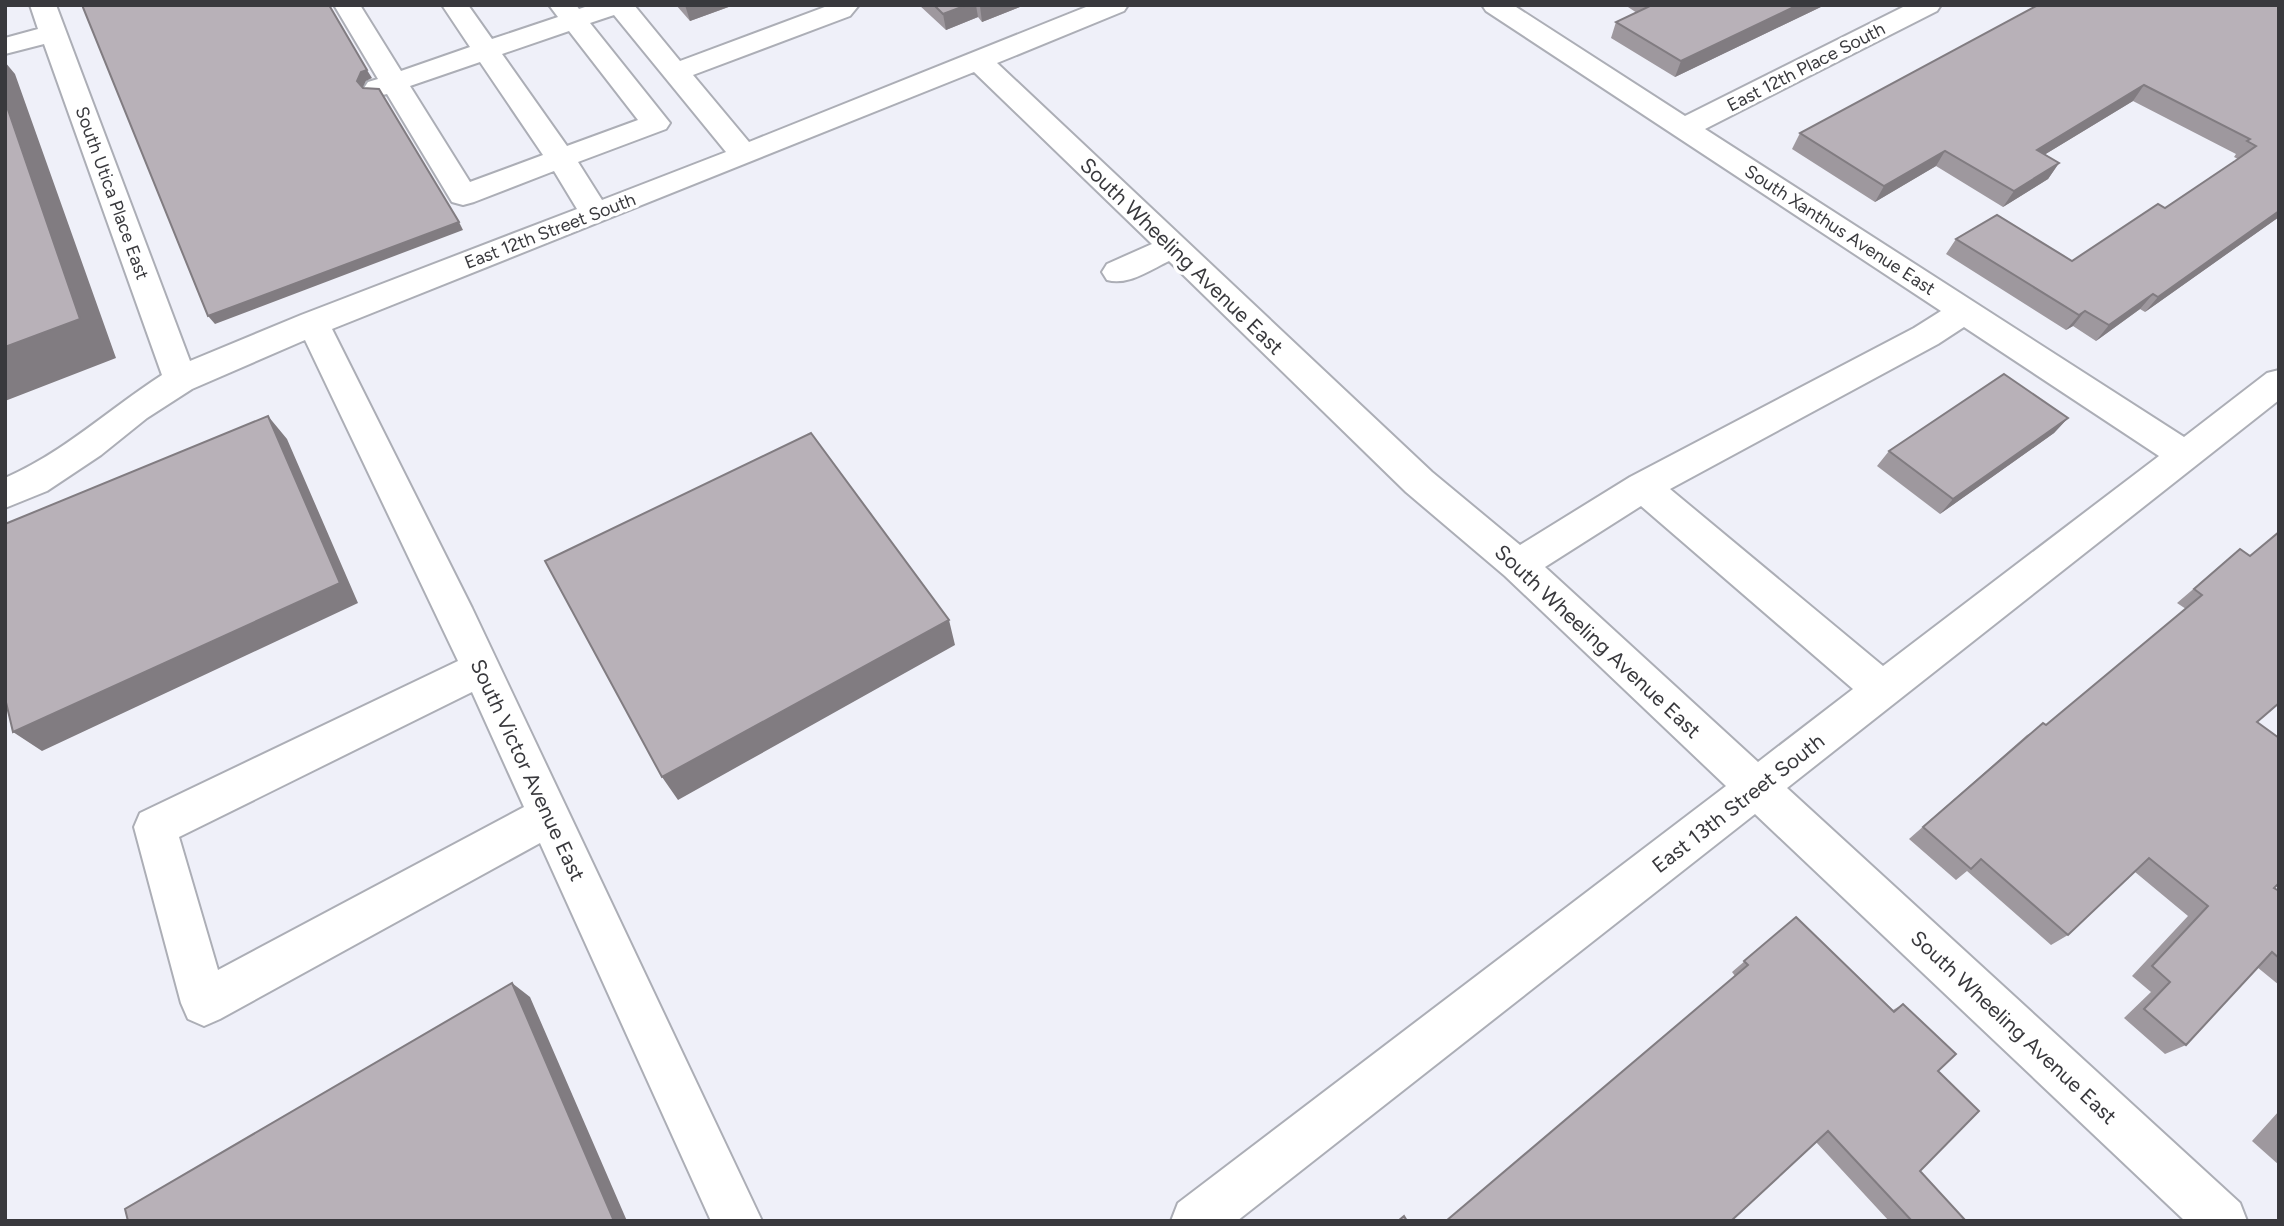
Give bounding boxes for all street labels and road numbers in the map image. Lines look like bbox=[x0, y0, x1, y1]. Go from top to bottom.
street label: East 12th Place South bbox=[1723, 18, 1889, 116]
street label: South Utica Place East bbox=[70, 103, 154, 283]
street label: South Wheeling Avenue East bbox=[1075, 152, 1289, 360]
street label: South Xanthus Avenue East bbox=[1741, 160, 1940, 300]
street label: East 12th Street South bbox=[461, 188, 639, 274]
street label: South Wheeling Avenue East bbox=[1490, 539, 1706, 743]
street label: South Victor Avenue East bbox=[466, 655, 590, 885]
street label: East 13th Street South bbox=[1647, 728, 1829, 878]
street label: South Wheeling Avenue East bbox=[1906, 925, 2122, 1129]

